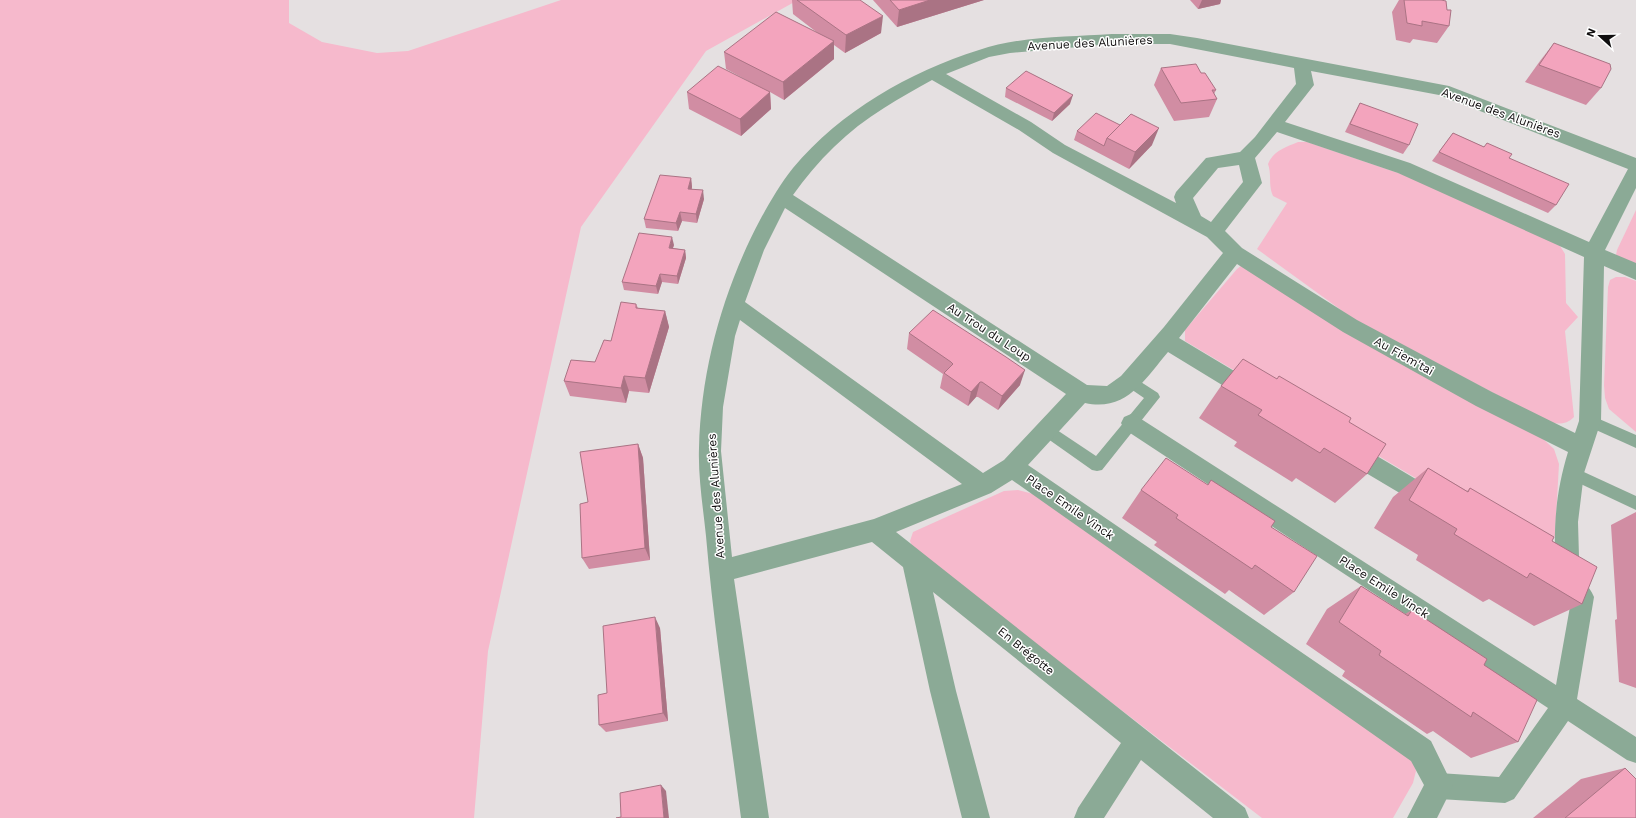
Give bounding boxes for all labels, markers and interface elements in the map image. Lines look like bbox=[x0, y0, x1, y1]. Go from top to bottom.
north arrow bbox=[1580, 16, 1620, 56]
text: N bbox=[1584, 26, 1599, 39]
street label: Avenue des Alunières bbox=[1027, 33, 1153, 53]
street label: Avenue des Alunières bbox=[1440, 85, 1562, 141]
street label: Au Trou du Loup bbox=[945, 300, 1033, 364]
street label: Au Fiem'tai bbox=[1372, 334, 1436, 378]
street label: Avenue des Alunières bbox=[705, 433, 727, 559]
street label: Place Emile Vinck bbox=[1023, 471, 1117, 543]
street label: Place Emile Vinck bbox=[1337, 553, 1432, 621]
street label: En Brégotte bbox=[995, 624, 1057, 678]

